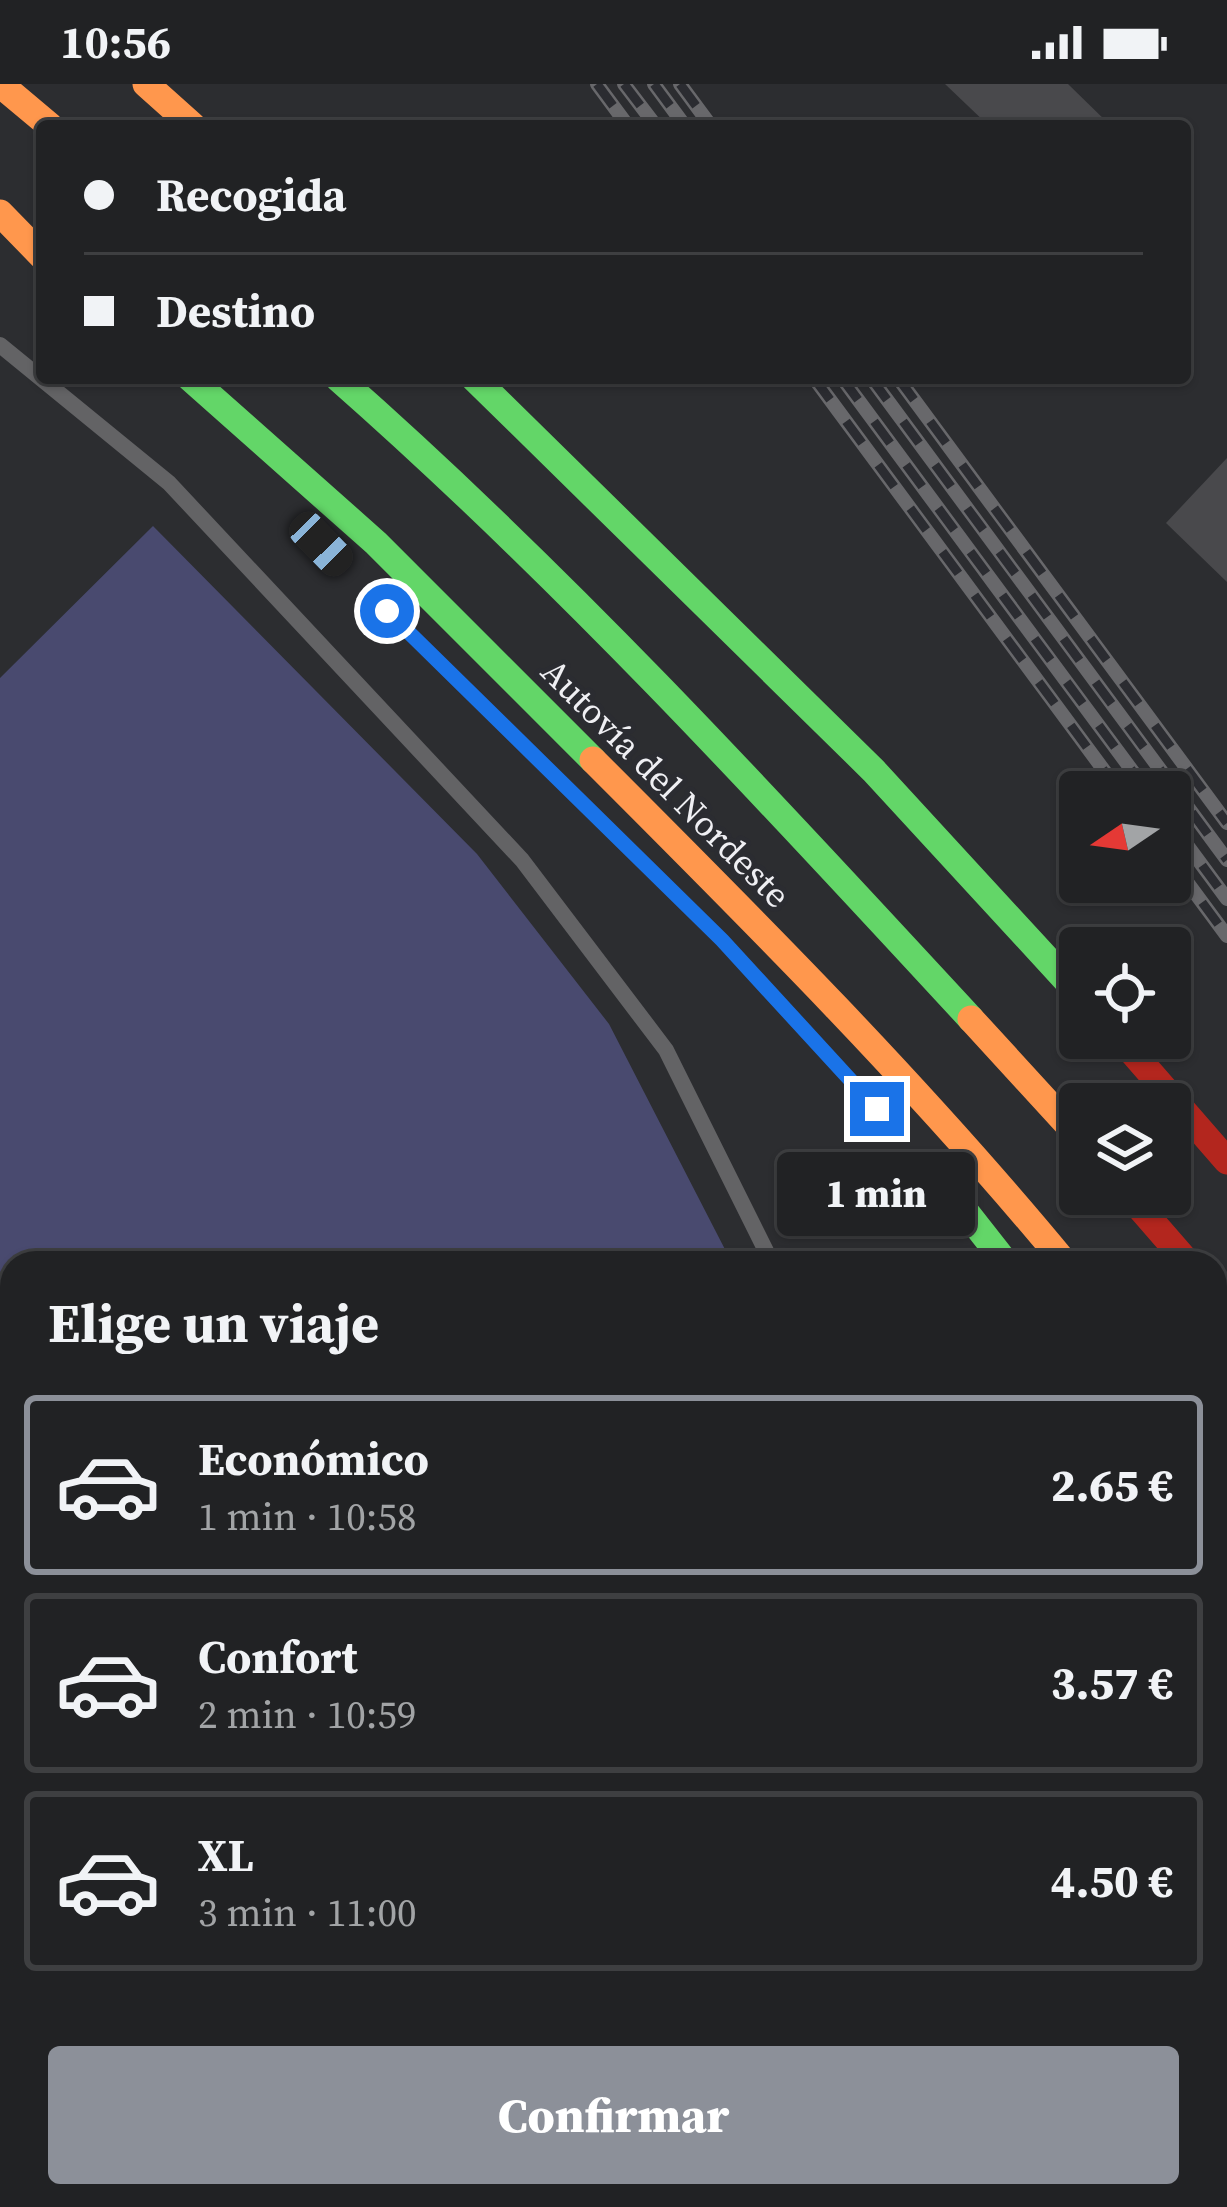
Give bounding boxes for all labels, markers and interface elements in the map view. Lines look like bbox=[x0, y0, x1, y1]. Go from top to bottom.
text: 10:56 bbox=[60, 11, 171, 73]
text: Recogida bbox=[156, 164, 346, 226]
text: Destino bbox=[156, 280, 315, 342]
car bbox=[283, 506, 359, 582]
route start bbox=[360, 584, 414, 638]
street label: Autovía del Nordeste bbox=[531, 648, 801, 918]
north arrow bbox=[1059, 771, 1191, 903]
map controls bbox=[1059, 771, 1191, 1215]
button: locate bbox=[1059, 927, 1191, 1059]
route end bbox=[850, 1082, 904, 1136]
button: layers bbox=[1059, 1083, 1191, 1215]
callout: 1 min bbox=[778, 1151, 976, 1235]
text: 1 min bbox=[825, 1167, 927, 1220]
text: Elige un viaje bbox=[48, 1286, 379, 1360]
text: Económico bbox=[198, 1428, 429, 1490]
icon: car bbox=[54, 1431, 162, 1539]
text: 2.65 € bbox=[1051, 1454, 1173, 1516]
text: 1 min · 10:58 bbox=[198, 1490, 417, 1543]
text: Confort bbox=[198, 1626, 358, 1688]
icon: car bbox=[54, 1629, 162, 1737]
text: 3.57 € bbox=[1051, 1652, 1173, 1714]
text: 2 min · 10:59 bbox=[198, 1688, 417, 1741]
text: XL bbox=[198, 1824, 254, 1886]
icon: car bbox=[54, 1827, 162, 1935]
text: 4.50 € bbox=[1051, 1850, 1173, 1912]
text: 3 min · 11:00 bbox=[198, 1886, 417, 1939]
button: Confirmar bbox=[48, 2046, 1179, 2184]

